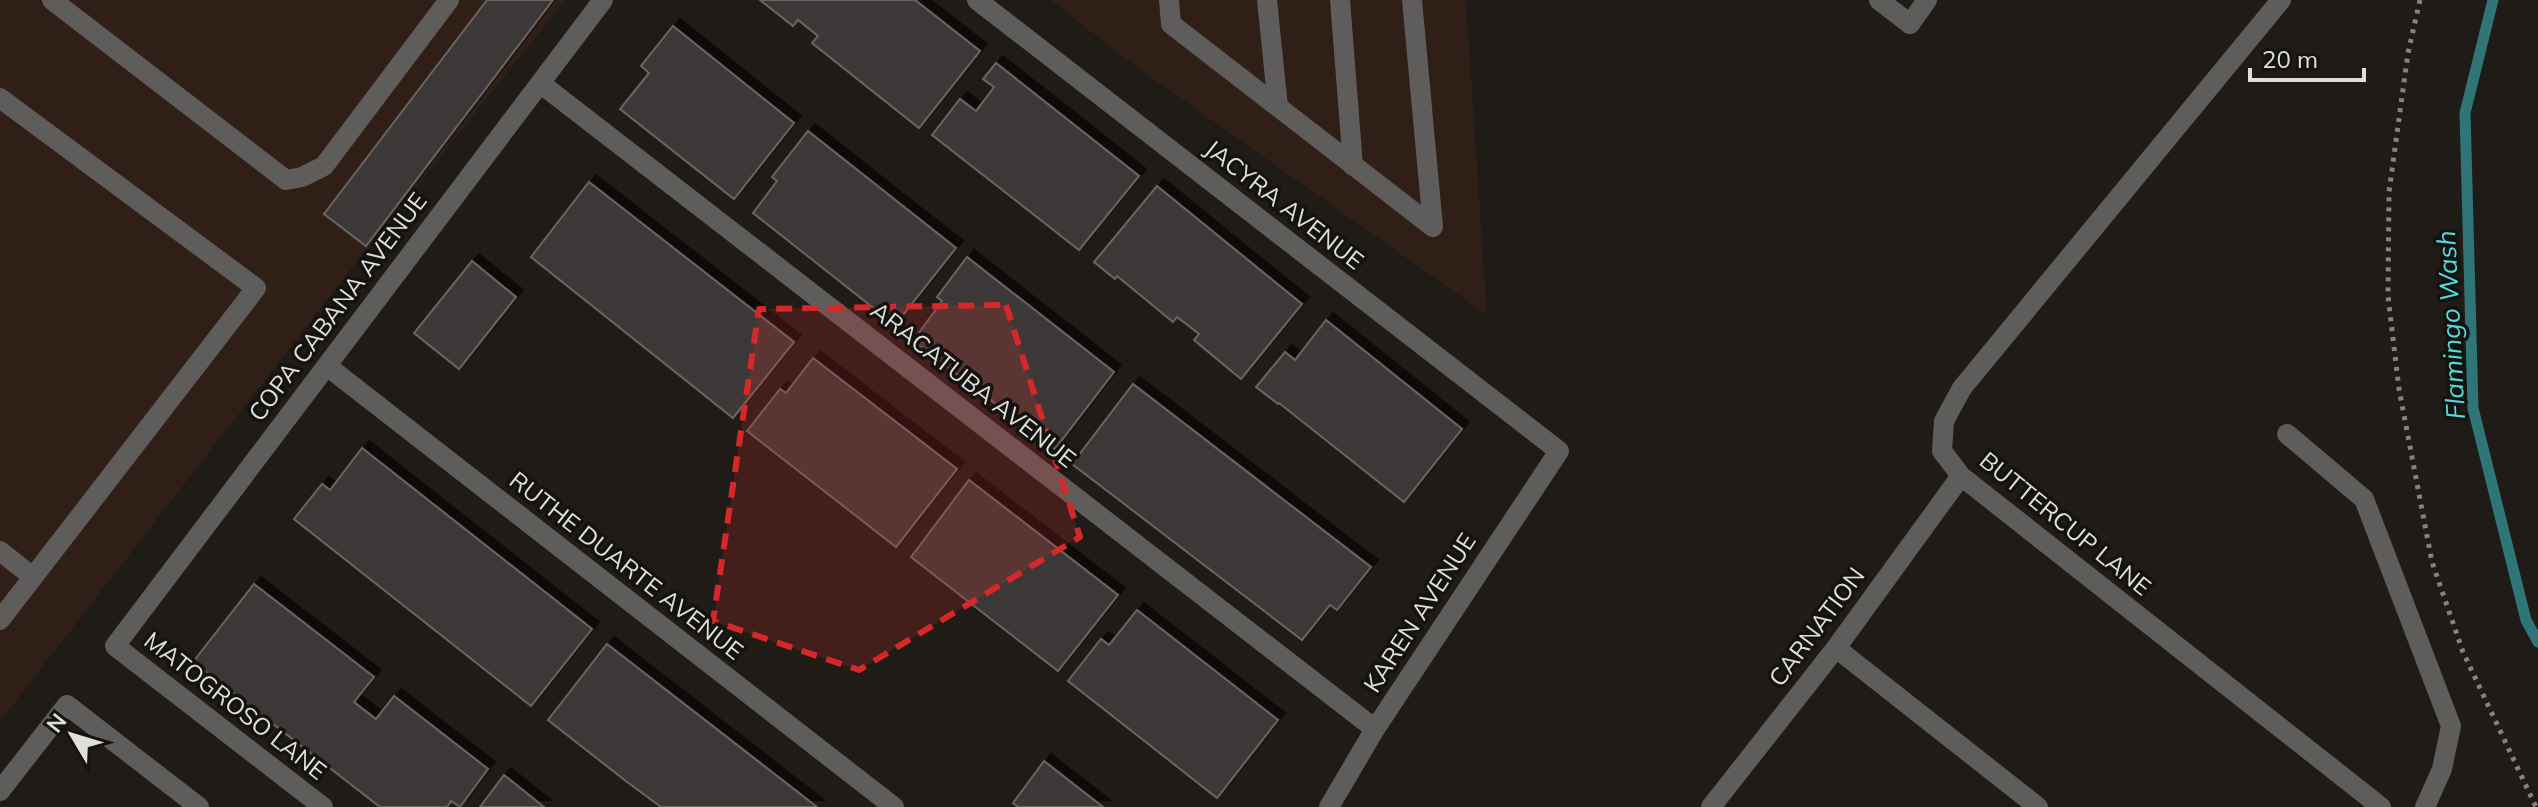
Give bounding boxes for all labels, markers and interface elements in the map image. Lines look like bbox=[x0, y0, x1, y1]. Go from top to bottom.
scale bar bbox=[2250, 32, 2364, 82]
text: 20 m bbox=[2262, 44, 2318, 74]
street label: JACYRA AVENUE bbox=[1199, 133, 1370, 275]
street label: COPA CABANA AVENUE bbox=[241, 186, 433, 427]
water label: Flamingo Wash bbox=[2429, 230, 2472, 420]
street label: ARACATUBA AVENUE bbox=[865, 295, 1082, 474]
street label: BUTTERCUP LANE bbox=[1974, 445, 2157, 602]
street label: RUTHE DUARTE AVENUE bbox=[504, 465, 749, 666]
street label: KAREN AVENUE bbox=[1357, 527, 1482, 698]
street label: CARNATION bbox=[1762, 561, 1871, 692]
street label: MATOGROSO LANE bbox=[139, 625, 333, 786]
north arrow bbox=[32, 695, 112, 775]
text: N bbox=[40, 708, 72, 738]

